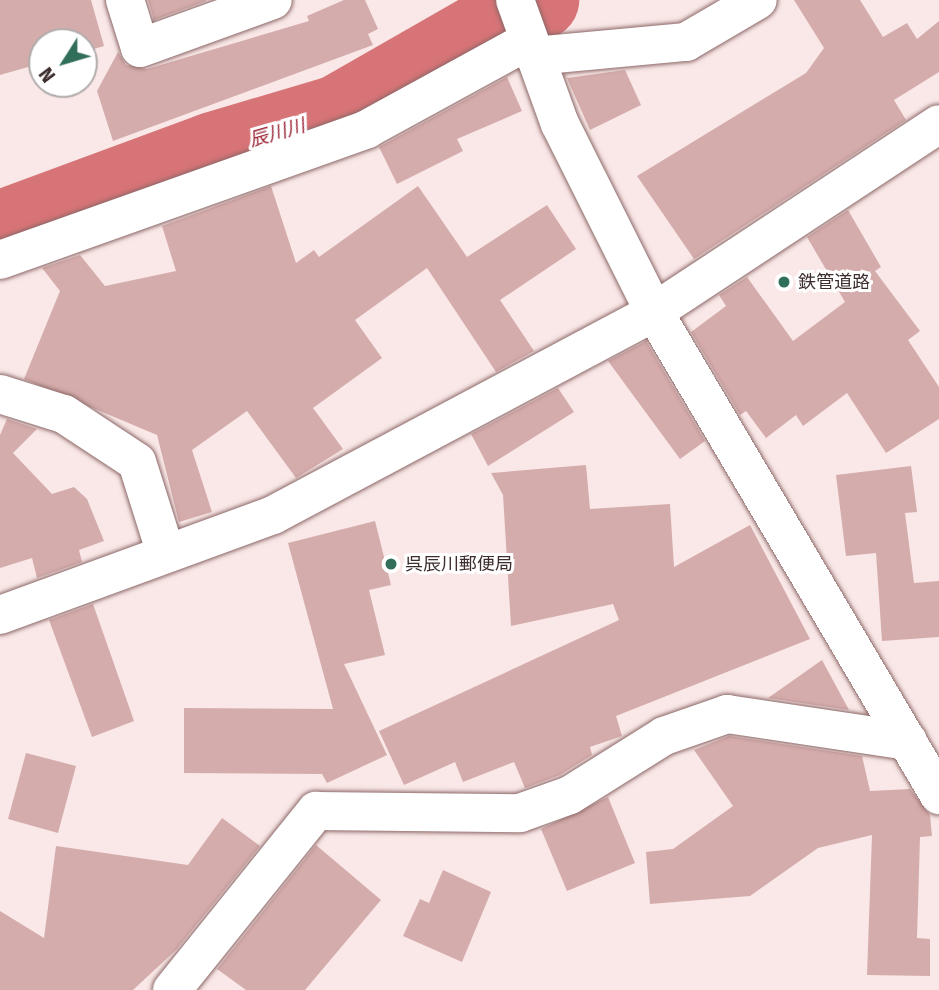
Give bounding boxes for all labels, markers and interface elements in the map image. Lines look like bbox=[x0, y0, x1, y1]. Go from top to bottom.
north arrow bbox=[28, 28, 98, 98]
text: N bbox=[34, 63, 60, 87]
water label: 辰川川 bbox=[246, 114, 308, 152]
place label: 鉄管道路 bbox=[798, 271, 870, 293]
marker: 鉄管道路 bbox=[776, 274, 792, 290]
place label: 呉辰川郵便局 bbox=[405, 553, 513, 575]
marker: 呉辰川郵便局 bbox=[383, 556, 399, 572]

